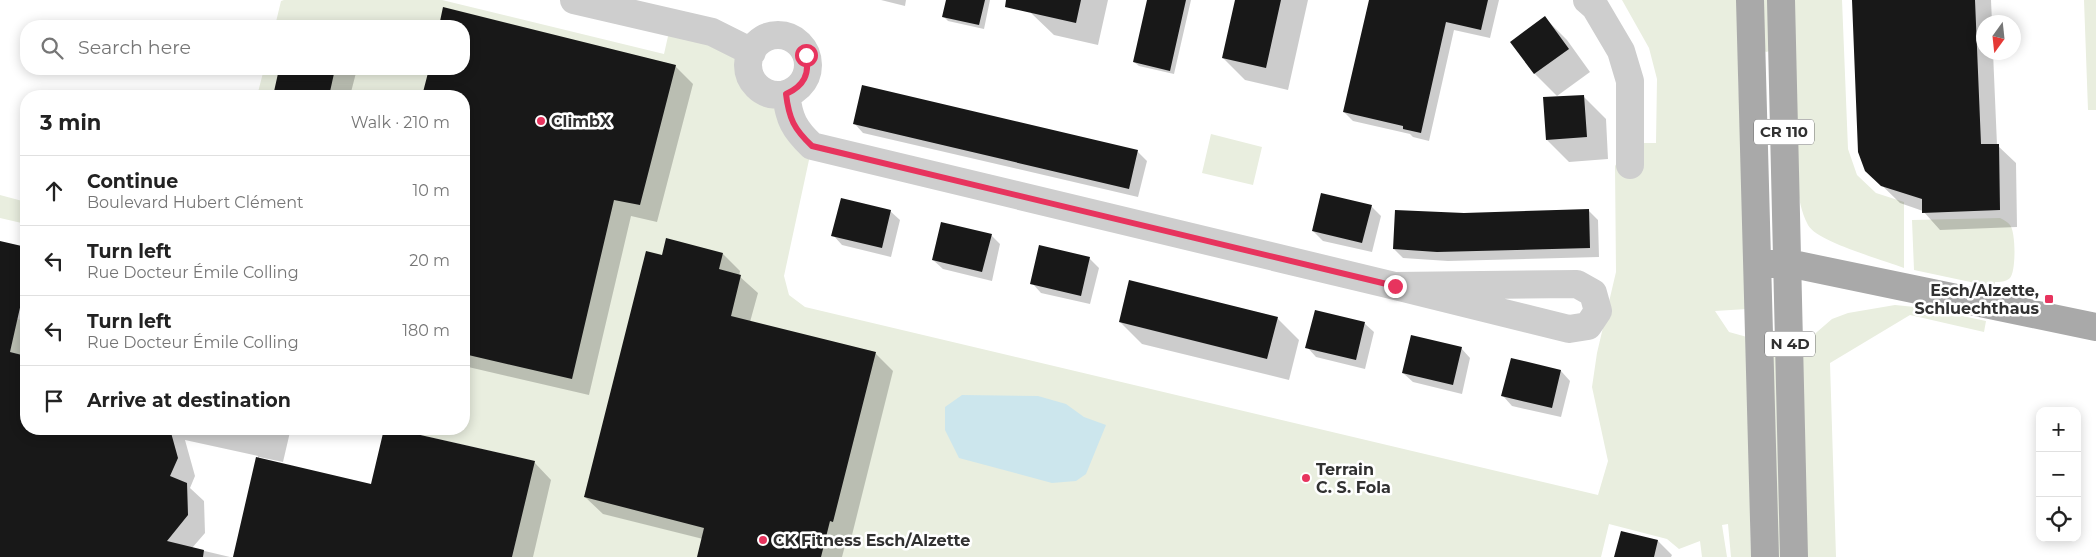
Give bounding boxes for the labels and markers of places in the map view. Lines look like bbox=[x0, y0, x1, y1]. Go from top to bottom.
place label: ClimbX bbox=[551, 112, 612, 131]
marker: ClimbX bbox=[535, 115, 547, 127]
place label: Esch/Alzette, Schluechthaus bbox=[1915, 281, 2039, 318]
marker: Esch/Alzette, Schluechthaus bbox=[2043, 293, 2055, 305]
place label: Terrain C. S. Fola bbox=[1316, 460, 1391, 497]
marker: Terrain C. S. Fola bbox=[1300, 472, 1312, 484]
place label: CK Fitness Esch/Alzette bbox=[773, 531, 970, 550]
marker: CK Fitness Esch/Alzette bbox=[757, 534, 769, 546]

